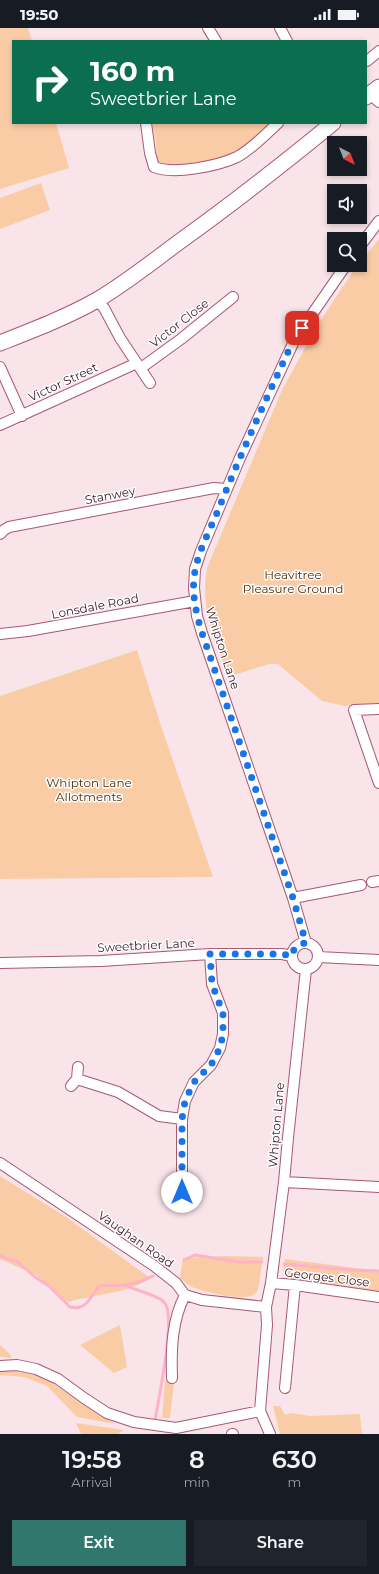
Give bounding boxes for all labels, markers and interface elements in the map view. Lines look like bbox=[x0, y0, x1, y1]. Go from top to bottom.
text: 19:50 bbox=[20, 5, 58, 24]
text: 160 m bbox=[90, 54, 175, 88]
icon: right bbox=[24, 56, 76, 108]
text: Sweetbrier Lane bbox=[90, 88, 237, 110]
north arrow bbox=[327, 136, 367, 176]
map controls bbox=[327, 136, 367, 272]
button: sound bbox=[327, 184, 367, 224]
button: search bbox=[327, 232, 367, 272]
street label: Victor Close bbox=[147, 295, 211, 351]
pin bbox=[285, 311, 319, 345]
icon: arrive bbox=[291, 317, 313, 339]
street label: Victor Street bbox=[26, 359, 100, 405]
street label: Stanwey bbox=[83, 483, 137, 507]
park label: Heavitree Pleasure Ground bbox=[243, 567, 343, 596]
street label: Lonsdale Road bbox=[50, 590, 140, 622]
street label: Whipton Lane bbox=[203, 605, 243, 691]
park label: Whipton Lane Allotments bbox=[46, 775, 132, 804]
street label: Sweetbrier Lane bbox=[97, 935, 195, 955]
street label: Whipton Lane bbox=[265, 1082, 287, 1168]
position arrow bbox=[161, 1171, 203, 1213]
street label: Vaughan Road bbox=[95, 1207, 177, 1271]
street label: Georges Close bbox=[284, 1264, 370, 1290]
text: 19:58 bbox=[62, 1445, 122, 1474]
text: 8 bbox=[189, 1445, 205, 1474]
text: 630 bbox=[272, 1445, 317, 1474]
text: Arrival bbox=[71, 1474, 112, 1490]
text: min bbox=[184, 1474, 210, 1490]
text: m bbox=[287, 1474, 301, 1490]
button: Exit bbox=[12, 1520, 186, 1566]
button: Share bbox=[194, 1520, 367, 1566]

